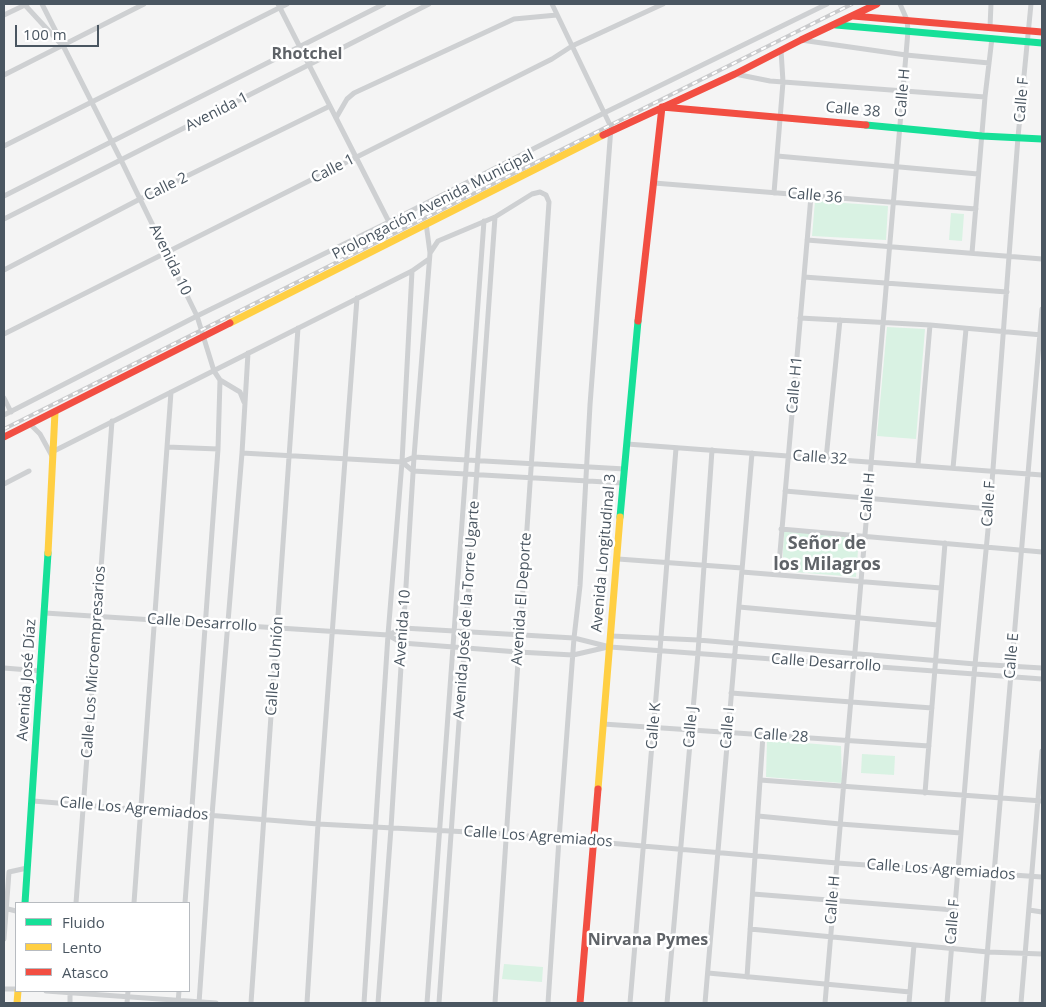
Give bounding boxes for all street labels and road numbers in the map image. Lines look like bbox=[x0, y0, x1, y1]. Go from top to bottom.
street label: Calle H bbox=[892, 68, 914, 118]
street label: Calle F bbox=[1011, 77, 1033, 123]
street label: Avenida 1 bbox=[182, 88, 252, 136]
street label: Calle 38 bbox=[825, 99, 881, 121]
street label: Prolongación Avenida Municipal bbox=[329, 146, 537, 264]
street label: Calle 1 bbox=[308, 150, 358, 188]
street label: Calle 2 bbox=[141, 169, 191, 205]
street label: Calle 36 bbox=[787, 185, 843, 207]
street label: Avenida 10 bbox=[145, 221, 195, 299]
street label: Calle H1 bbox=[784, 356, 806, 414]
street label: Calle 32 bbox=[792, 447, 848, 469]
street label: Calle H bbox=[857, 472, 879, 522]
street label: Avenida Longitudinal 3 bbox=[588, 473, 620, 633]
street label: Calle F bbox=[978, 481, 1000, 527]
street label: Avenida José de la Torre Ugarte bbox=[450, 500, 484, 720]
street label: Avenida El Deporte bbox=[508, 532, 536, 666]
street label: Calle Los Microempresarios bbox=[78, 565, 110, 759]
street label: Avenida 10 bbox=[391, 589, 415, 667]
street label: Calle Desarrollo bbox=[146, 610, 258, 636]
street label: Calle La Unión bbox=[263, 616, 287, 716]
street label: Avenida José Díaz bbox=[14, 618, 40, 742]
street label: Calle E bbox=[1001, 632, 1023, 680]
street label: Calle Desarrollo bbox=[770, 650, 882, 676]
street label: Calle K bbox=[643, 702, 665, 750]
street label: Calle J bbox=[680, 705, 702, 749]
street label: Calle I bbox=[717, 706, 739, 750]
street label: Calle 28 bbox=[753, 725, 809, 747]
street label: Calle Los Agremiados bbox=[59, 794, 209, 824]
street label: Calle Los Agremiados bbox=[463, 823, 613, 851]
street label: Calle Los Agremiados bbox=[866, 856, 1016, 884]
street label: Calle H bbox=[822, 875, 844, 925]
street label: Calle F bbox=[942, 899, 964, 945]

